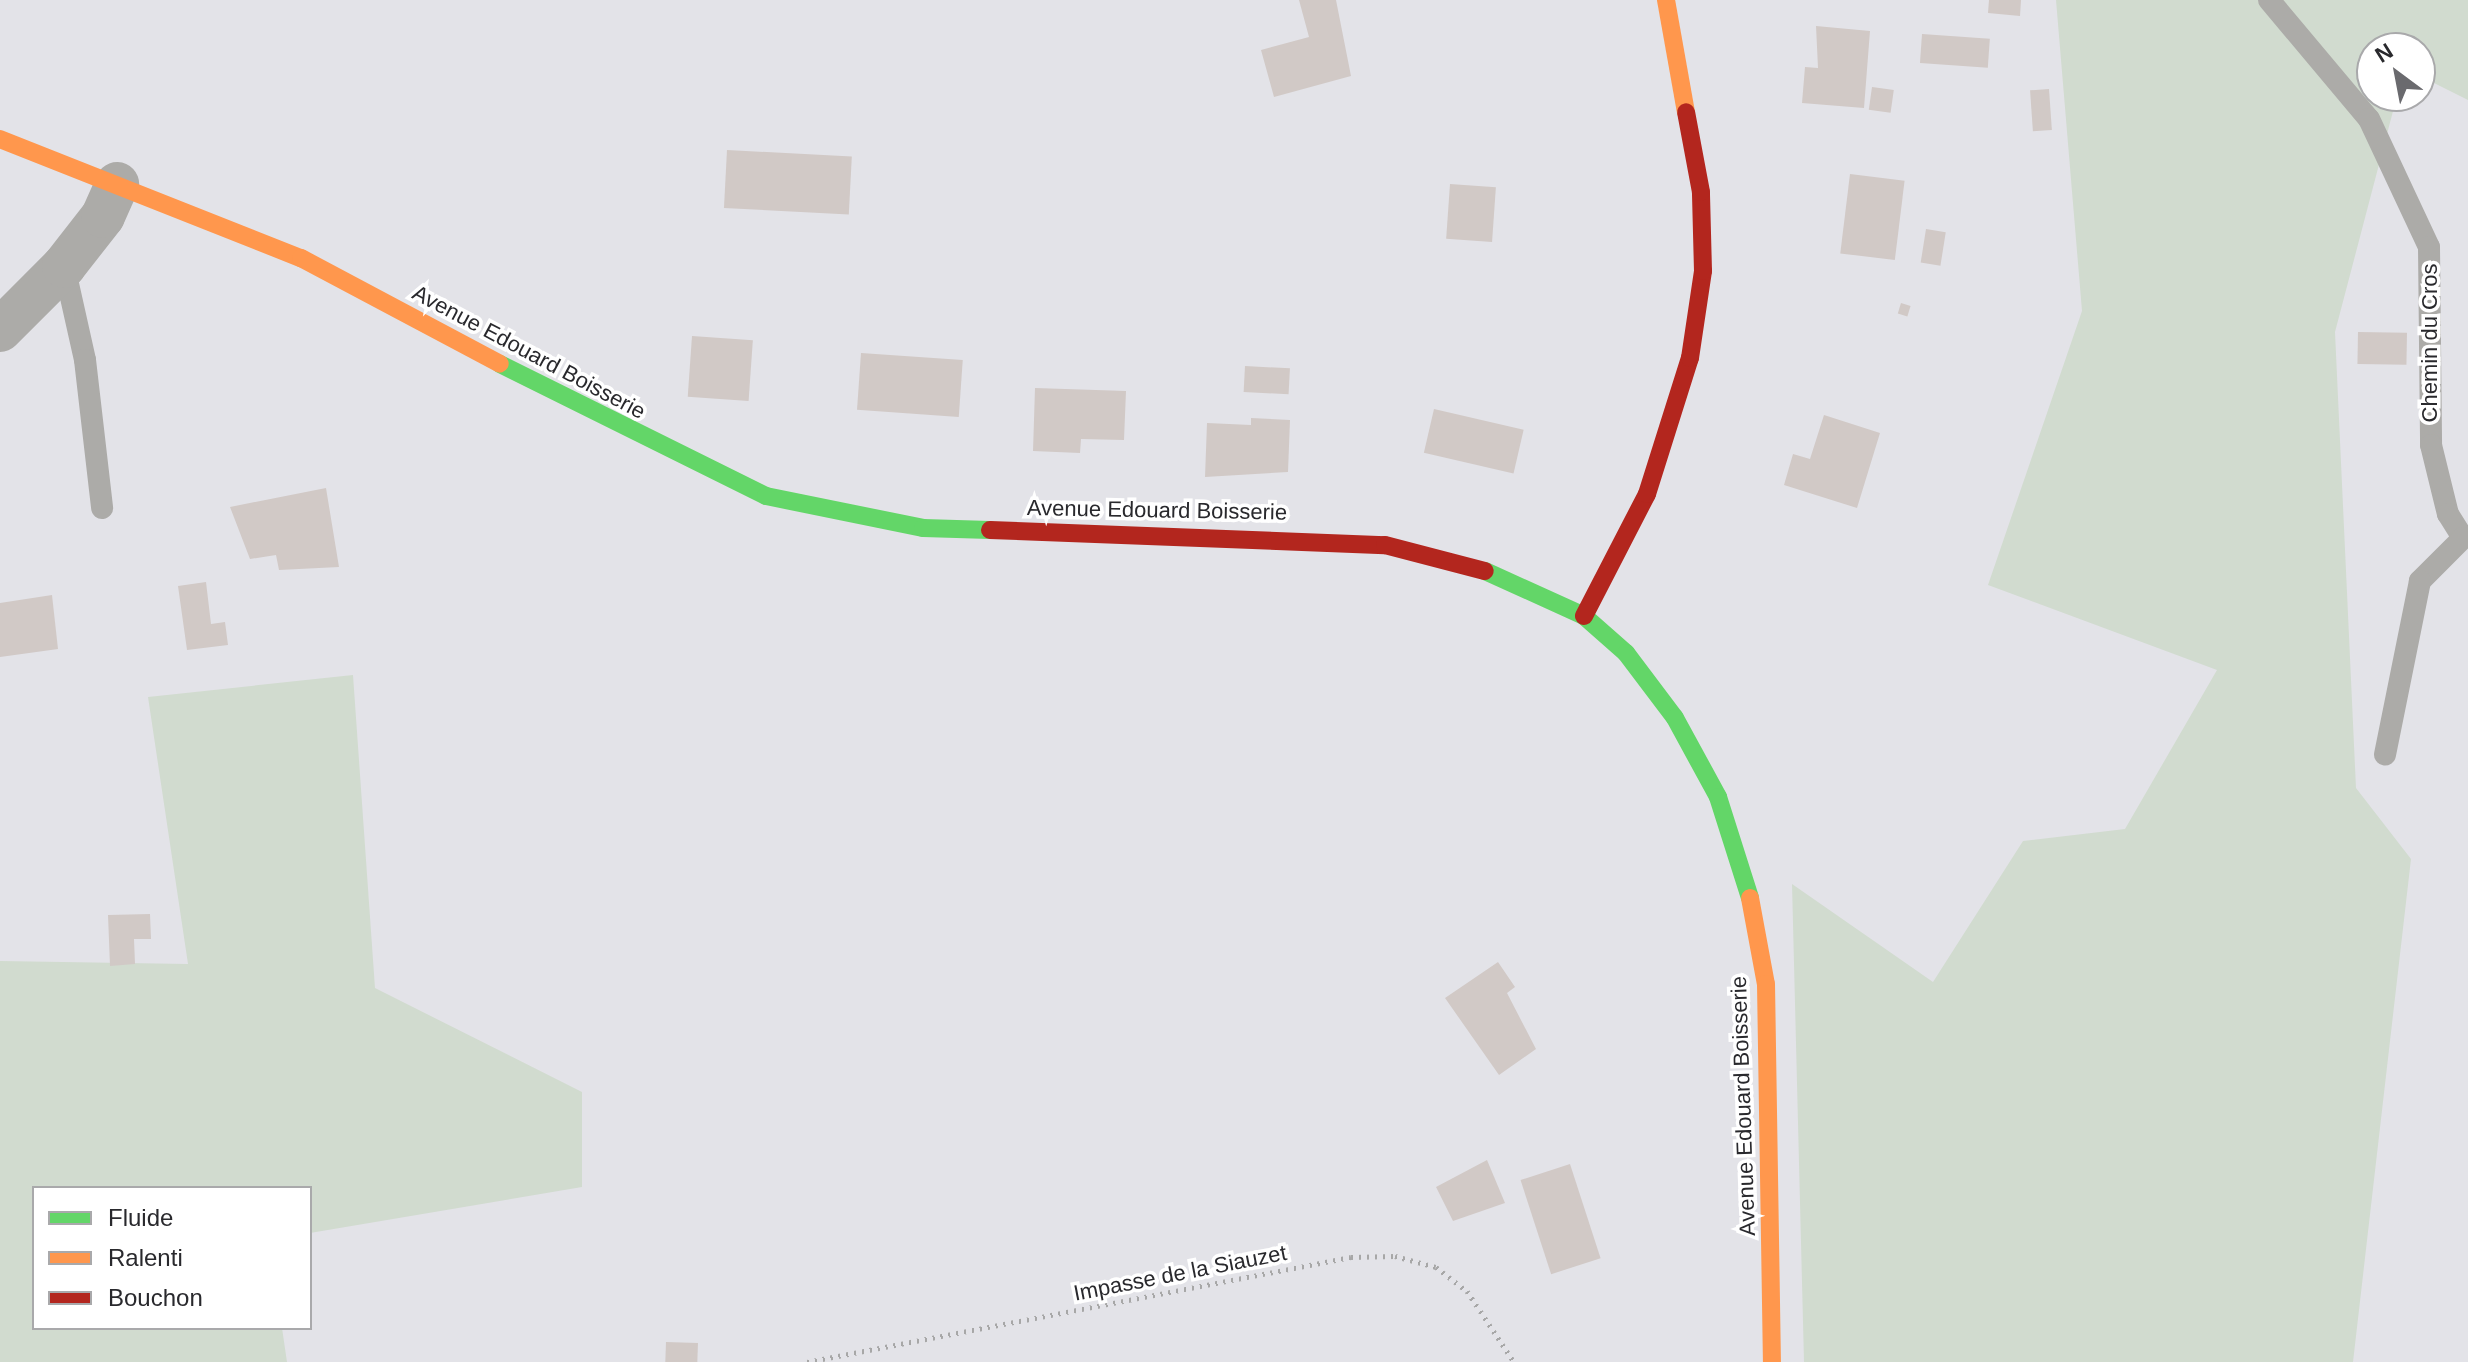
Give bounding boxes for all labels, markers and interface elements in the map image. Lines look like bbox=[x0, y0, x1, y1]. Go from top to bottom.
north arrow bbox=[2356, 32, 2436, 112]
text: N bbox=[2371, 38, 2397, 68]
street label: Chemin du Cros bbox=[2417, 264, 2443, 422]
street label: Avenue Edouard Boisserie bbox=[408, 279, 650, 425]
street label: Avenue Edouard Boisserie bbox=[1027, 495, 1287, 525]
street label: Avenue Edouard Boisserie bbox=[1725, 976, 1761, 1236]
legend bbox=[32, 1186, 312, 1330]
text: Fluide bbox=[108, 1204, 173, 1231]
street label: Impasse de la Siauzet bbox=[1071, 1239, 1289, 1307]
text: Ralenti bbox=[108, 1244, 183, 1271]
text: Bouchon bbox=[108, 1284, 203, 1311]

